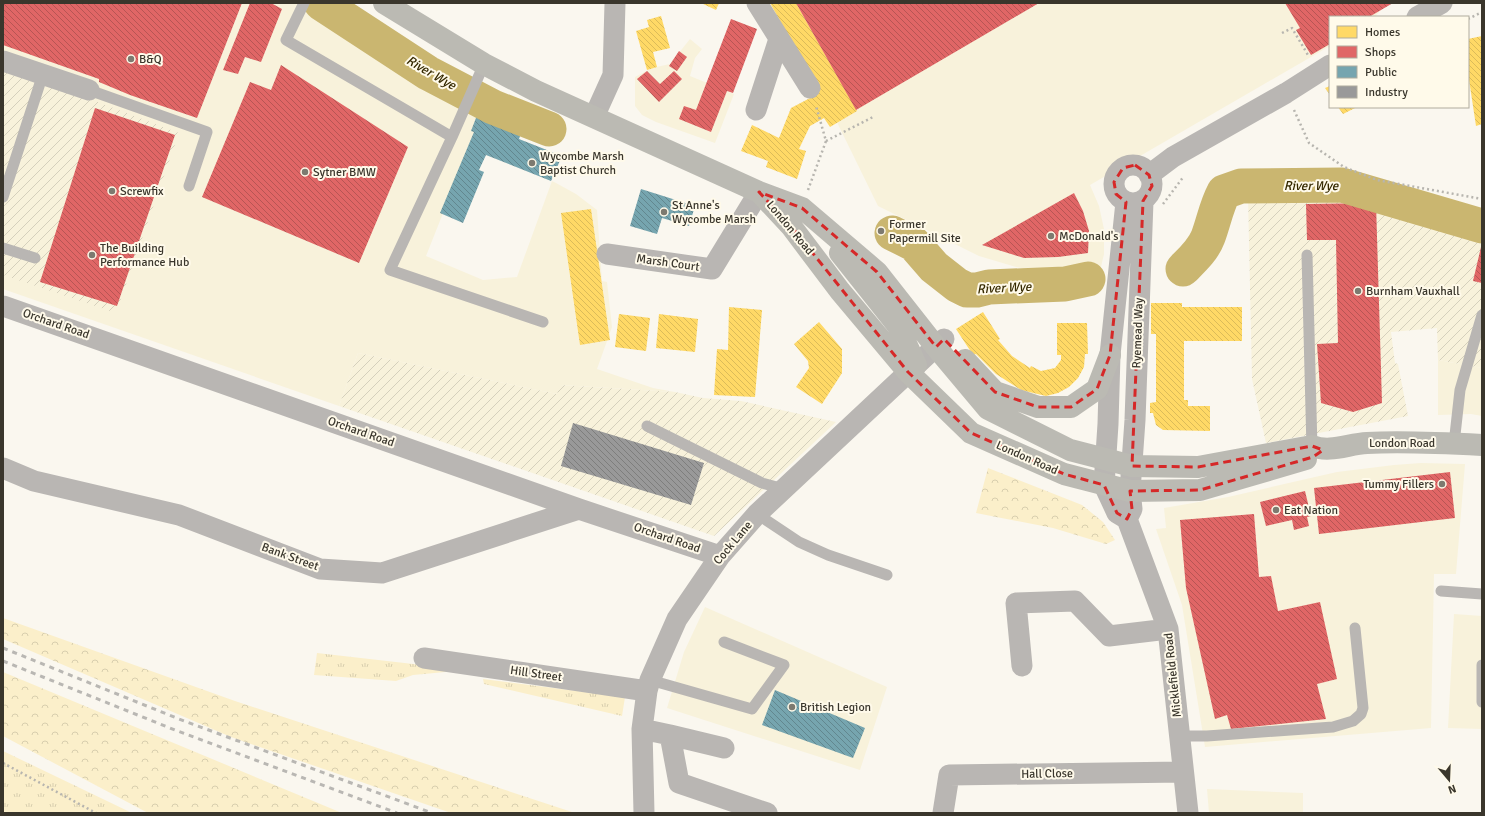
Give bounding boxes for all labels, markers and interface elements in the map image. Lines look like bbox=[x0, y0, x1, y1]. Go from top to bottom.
legend bbox=[1329, 16, 1469, 108]
text: Homes bbox=[1365, 25, 1400, 40]
text: Shops bbox=[1365, 45, 1396, 60]
place label: B&Q bbox=[139, 52, 162, 67]
water label: River Wye bbox=[403, 52, 460, 94]
marker: B&Q bbox=[126, 54, 136, 64]
text: Public bbox=[1365, 65, 1397, 80]
text: Industry bbox=[1365, 85, 1408, 100]
place label: Wycombe Marsh Baptist Church bbox=[540, 149, 624, 178]
marker: Wycombe Marsh Baptist Church bbox=[527, 158, 537, 168]
place label: Sytner BMW bbox=[313, 165, 376, 180]
marker: Sytner BMW bbox=[300, 167, 310, 177]
water label: River Wye bbox=[1284, 178, 1340, 194]
place label: Screwfix bbox=[120, 184, 164, 199]
marker: Screwfix bbox=[107, 186, 117, 196]
place label: St Anne's Wycombe Marsh bbox=[672, 198, 756, 227]
street label: London Road bbox=[763, 198, 817, 258]
marker: St Anne's Wycombe Marsh bbox=[659, 207, 669, 217]
place label: Former Papermill Site bbox=[889, 217, 961, 246]
marker: Former Papermill Site bbox=[876, 226, 886, 236]
place label: McDonald's bbox=[1059, 229, 1119, 244]
marker: McDonald's bbox=[1046, 231, 1056, 241]
place label: The Building Performance Hub bbox=[100, 241, 189, 270]
marker: The Building Performance Hub bbox=[87, 250, 97, 260]
street label: Marsh Court bbox=[636, 251, 700, 275]
water label: River Wye bbox=[976, 279, 1033, 297]
place label: Burnham Vauxhall bbox=[1366, 284, 1460, 299]
marker: Burnham Vauxhall bbox=[1353, 286, 1363, 296]
street label: Ryemead Way bbox=[1129, 297, 1147, 369]
street label: Orchard Road bbox=[21, 306, 91, 342]
street label: Orchard Road bbox=[326, 414, 396, 450]
street label: London Road bbox=[1369, 436, 1435, 451]
street label: London Road bbox=[994, 438, 1060, 478]
place label: Tummy Fillers bbox=[1363, 477, 1434, 492]
marker: Tummy Fillers bbox=[1437, 479, 1447, 489]
place label: Eat Nation bbox=[1284, 503, 1338, 518]
marker: Eat Nation bbox=[1271, 505, 1281, 515]
street label: Cock Lane bbox=[710, 518, 756, 568]
street label: Orchard Road bbox=[632, 520, 702, 556]
street label: Bank Street bbox=[259, 540, 321, 574]
street label: Micklefield Road bbox=[1161, 632, 1185, 718]
street label: Hill Street bbox=[509, 663, 563, 685]
place label: British Legion bbox=[800, 700, 871, 715]
marker: British Legion bbox=[787, 702, 797, 712]
north arrow bbox=[1429, 760, 1469, 800]
street label: Hall Close bbox=[1021, 766, 1073, 782]
text: N bbox=[1446, 782, 1458, 796]

